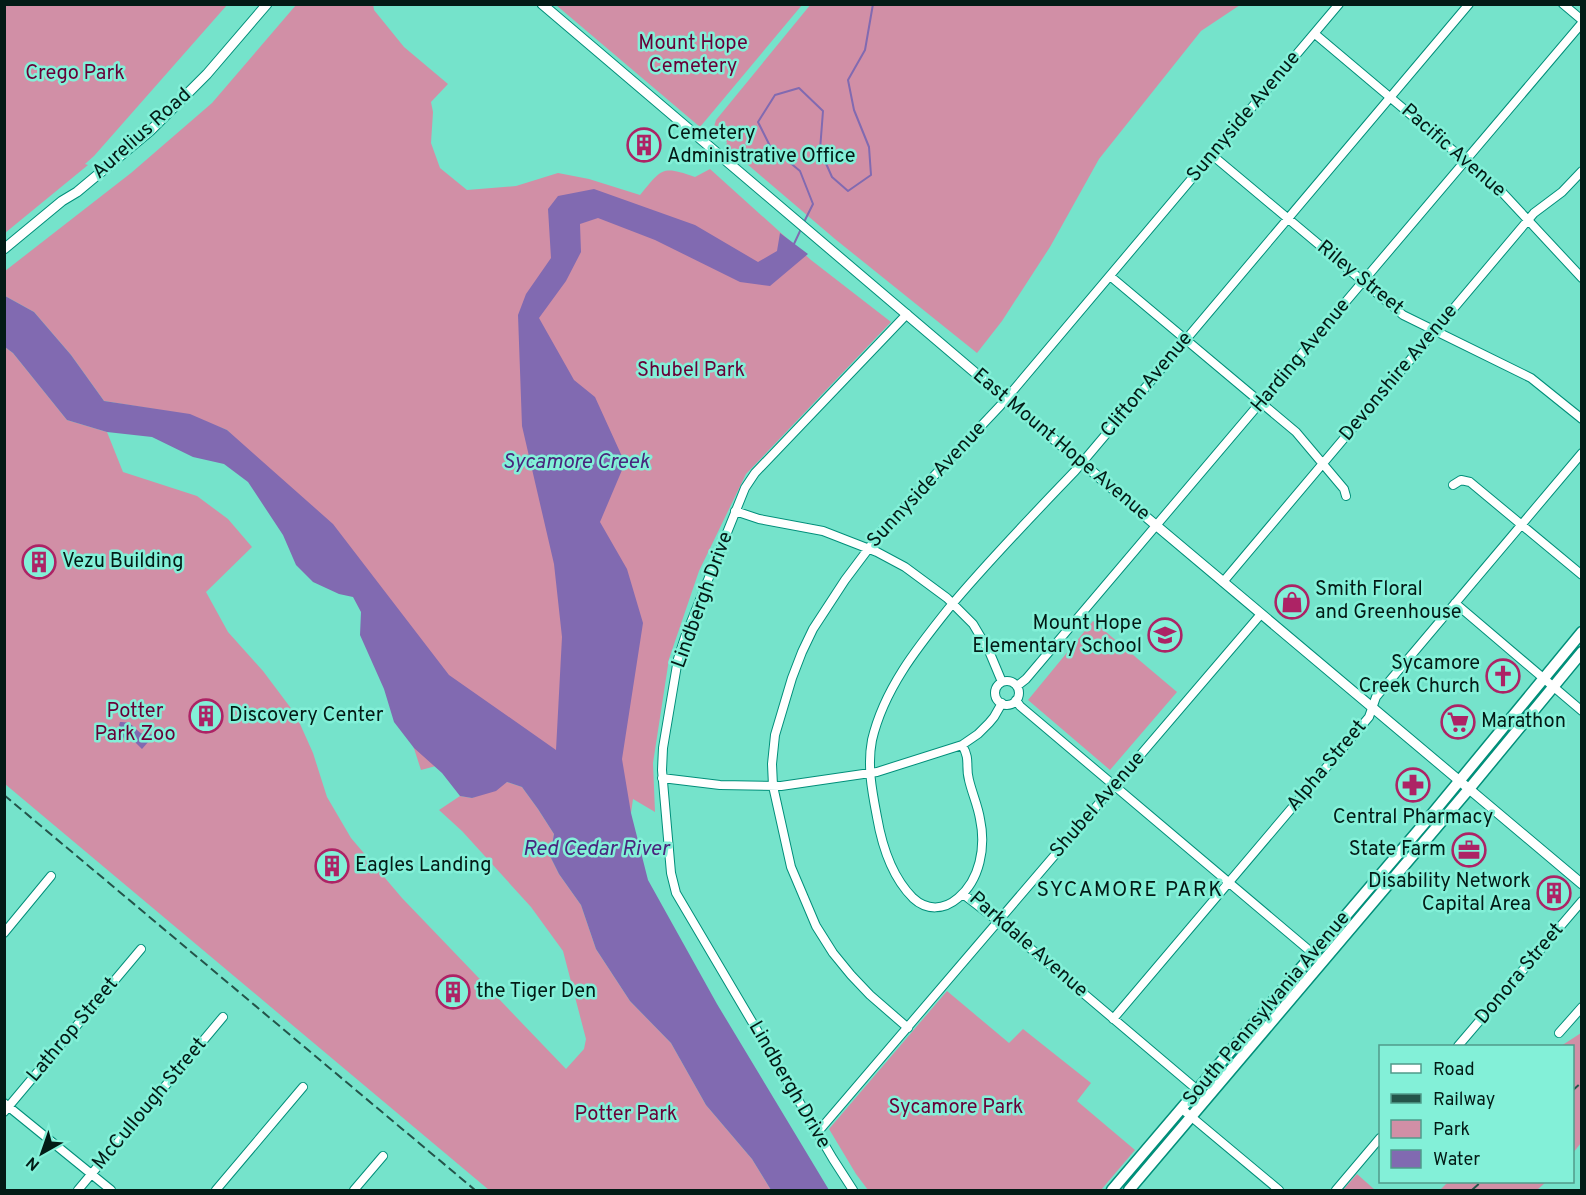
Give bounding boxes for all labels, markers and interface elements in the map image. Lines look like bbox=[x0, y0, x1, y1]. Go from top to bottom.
park label: Mount Hope Cemetery bbox=[638, 31, 748, 80]
street label: Sunnyside Avenue bbox=[1181, 46, 1307, 188]
park label: Crego Park bbox=[25, 61, 125, 87]
street label: Aurelius Road bbox=[87, 83, 197, 185]
street label: Pacific Avenue bbox=[1395, 98, 1511, 204]
place label: Cemetery Administrative Office bbox=[667, 121, 855, 170]
building icon: Cemetery Administrative Office bbox=[626, 127, 662, 163]
street label: Riley Street bbox=[1311, 235, 1409, 321]
street label: Harding Avenue bbox=[1246, 293, 1356, 419]
street label: Devonshire Avenue bbox=[1334, 299, 1464, 447]
street label: Clifton Avenue bbox=[1095, 327, 1199, 443]
park label: Shubel Park bbox=[637, 358, 745, 384]
street label: East Mount Hope Avenue bbox=[967, 363, 1155, 527]
street label: Sunnyside Avenue bbox=[862, 416, 992, 554]
water label: Sycamore Creek bbox=[502, 449, 650, 476]
street label: Lindbergh Drive bbox=[666, 528, 740, 672]
building icon: Vezu Building bbox=[21, 544, 57, 580]
place label: Vezu Building bbox=[62, 549, 184, 575]
place label: Smith Floral and Greenhouse bbox=[1315, 577, 1462, 626]
shop icon: Smith Floral and Greenhouse bbox=[1274, 584, 1310, 620]
place label: Mount Hope Elementary School bbox=[972, 611, 1142, 660]
school or university icon: Mount Hope Elementary School bbox=[1147, 617, 1183, 653]
place label: Sycamore Creek Church bbox=[1358, 651, 1480, 700]
church icon: Sycamore Creek Church bbox=[1485, 658, 1521, 694]
building icon: Discovery Center bbox=[188, 698, 224, 734]
park label: Potter Park Zoo bbox=[94, 699, 176, 748]
place label: Discovery Center bbox=[229, 703, 384, 729]
supermarket icon: Marathon bbox=[1440, 704, 1476, 740]
place label: Marathon bbox=[1481, 709, 1566, 735]
street label: Alpha Street bbox=[1281, 715, 1373, 817]
street label: Shubel Avenue bbox=[1045, 746, 1151, 864]
pharmacy icon: Central Pharmacy bbox=[1395, 767, 1431, 803]
place label: Central Pharmacy bbox=[1333, 805, 1493, 831]
office icon: State Farm bbox=[1451, 832, 1487, 868]
water label: Red Cedar River bbox=[523, 836, 671, 863]
place label: State Farm bbox=[1349, 837, 1446, 863]
building icon: Eagles Landing bbox=[314, 848, 350, 884]
place label: Eagles Landing bbox=[355, 853, 492, 879]
place label: Disability Network Capital Area bbox=[1368, 869, 1531, 918]
building icon: Disability Network Capital Area bbox=[1536, 875, 1572, 911]
district label: SYCAMORE PARK bbox=[1036, 877, 1224, 904]
street label: Parkdale Avenue bbox=[963, 886, 1093, 1004]
street label: South Pennsylvania Avenue bbox=[1178, 906, 1356, 1112]
street label: Donora Street bbox=[1470, 918, 1570, 1030]
street label: Lathrop Street bbox=[21, 972, 125, 1088]
building icon: the Tiger Den bbox=[435, 974, 471, 1010]
place label: the Tiger Den bbox=[476, 979, 596, 1005]
street label: Lindbergh Drive bbox=[742, 1016, 836, 1154]
street label: McCullough Street bbox=[87, 1032, 213, 1176]
legend bbox=[1379, 1045, 1574, 1183]
text: Road bbox=[1433, 1059, 1475, 1082]
text: Railway bbox=[1433, 1089, 1495, 1112]
park label: Sycamore Park bbox=[889, 1095, 1023, 1121]
park label: Potter Park bbox=[575, 1102, 677, 1128]
text: Park bbox=[1433, 1119, 1470, 1142]
north arrow bbox=[12, 1123, 72, 1183]
text: Water bbox=[1433, 1149, 1480, 1172]
text: N bbox=[23, 1152, 44, 1174]

